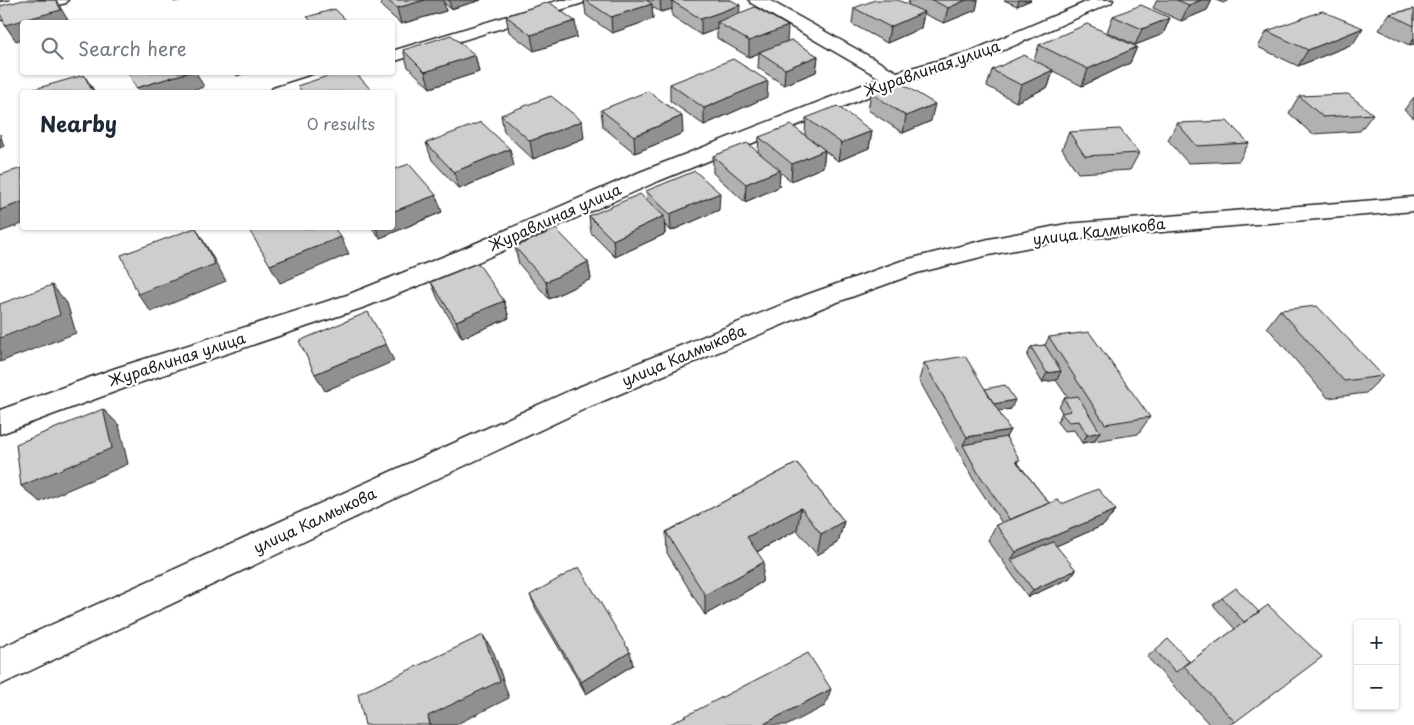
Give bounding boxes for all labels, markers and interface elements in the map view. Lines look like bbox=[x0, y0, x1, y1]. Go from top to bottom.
search box bbox=[20, 20, 395, 75]
street label: Журавлиная улица bbox=[860, 33, 1003, 102]
icon: search bbox=[38, 34, 66, 62]
text: Search here bbox=[78, 34, 187, 62]
text: Nearby bbox=[40, 107, 117, 139]
text: 0 results bbox=[307, 111, 375, 135]
street label: Журавлиная улица bbox=[484, 177, 625, 256]
street label: улица Калмыкова bbox=[1031, 211, 1167, 250]
street label: улица Калмыкова bbox=[618, 318, 750, 391]
street label: Журавлиная улица bbox=[105, 325, 249, 392]
street label: улица Калмыкова bbox=[249, 481, 380, 558]
map controls bbox=[1354, 620, 1399, 710]
button: + bbox=[1354, 620, 1399, 665]
button: − bbox=[1354, 665, 1399, 710]

